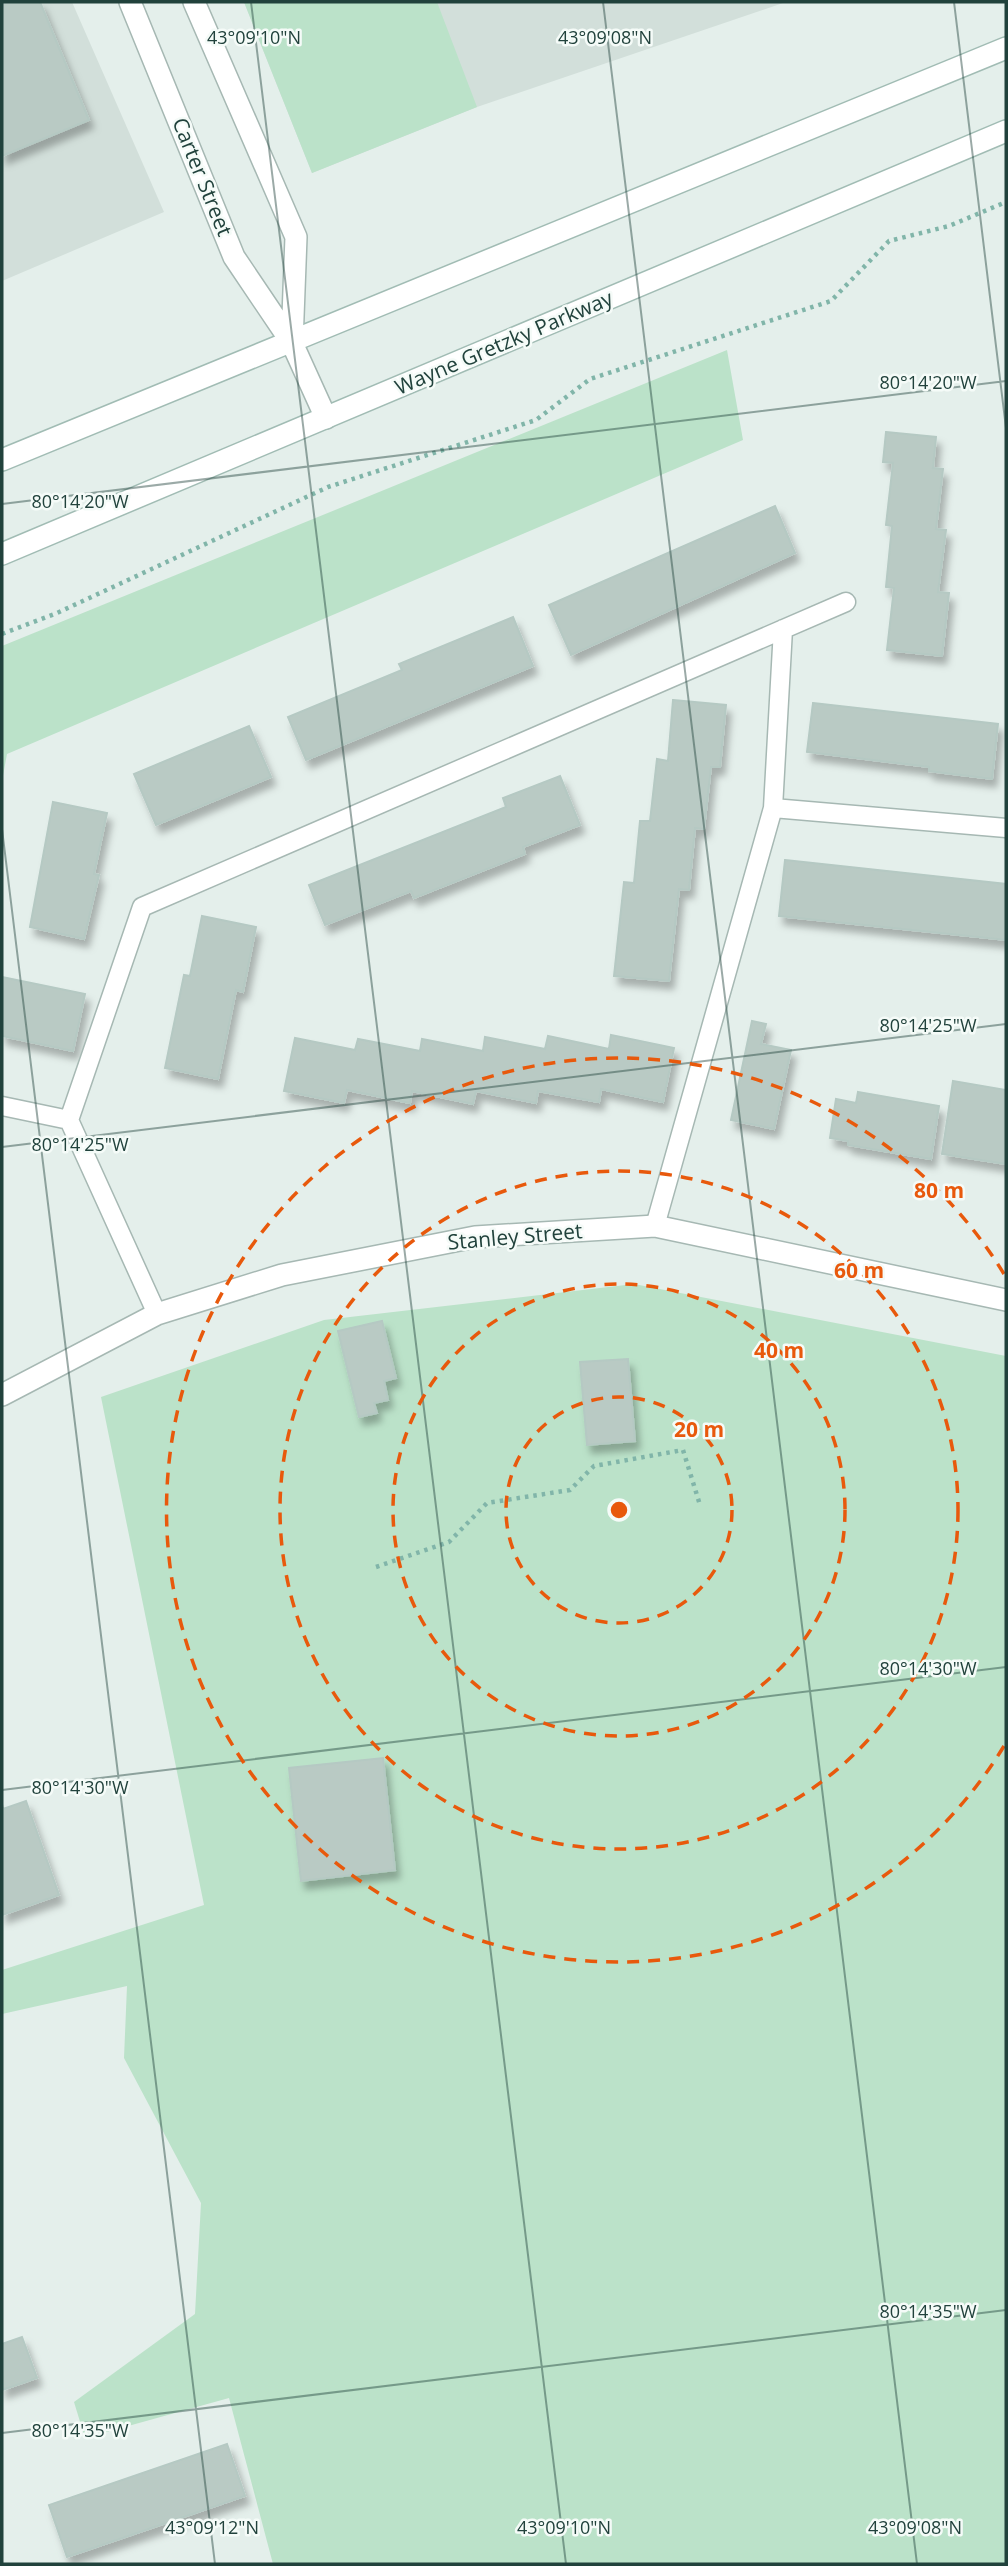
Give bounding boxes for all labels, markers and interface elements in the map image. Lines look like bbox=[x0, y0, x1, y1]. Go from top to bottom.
text: 43°09'10"N bbox=[207, 25, 301, 49]
text: 43°09'08"N bbox=[558, 25, 652, 49]
street label: Carter Street bbox=[166, 113, 239, 240]
street label: Wayne Gretzky Parkway bbox=[390, 283, 617, 401]
text: 80°14'20"W bbox=[879, 370, 977, 394]
text: 80°14'20"W bbox=[31, 489, 129, 513]
text: 80°14'25"W bbox=[879, 1013, 977, 1037]
text: 80°14'25"W bbox=[31, 1132, 129, 1156]
text: 80 m bbox=[914, 1176, 964, 1204]
street label: Stanley Street bbox=[446, 1216, 584, 1256]
text: 60 m bbox=[834, 1256, 884, 1284]
text: 40 m bbox=[754, 1336, 804, 1364]
text: 20 m bbox=[674, 1415, 724, 1443]
centre of rings bbox=[607, 1498, 631, 1522]
text: 80°14'30"W bbox=[879, 1656, 977, 1680]
text: 80°14'30"W bbox=[31, 1775, 129, 1799]
text: 80°14'35"W bbox=[879, 2299, 977, 2323]
text: 80°14'35"W bbox=[31, 2418, 129, 2442]
text: 43°09'12"N bbox=[165, 2515, 259, 2539]
text: 43°09'10"N bbox=[517, 2515, 611, 2539]
text: 43°09'08"N bbox=[868, 2515, 962, 2539]

